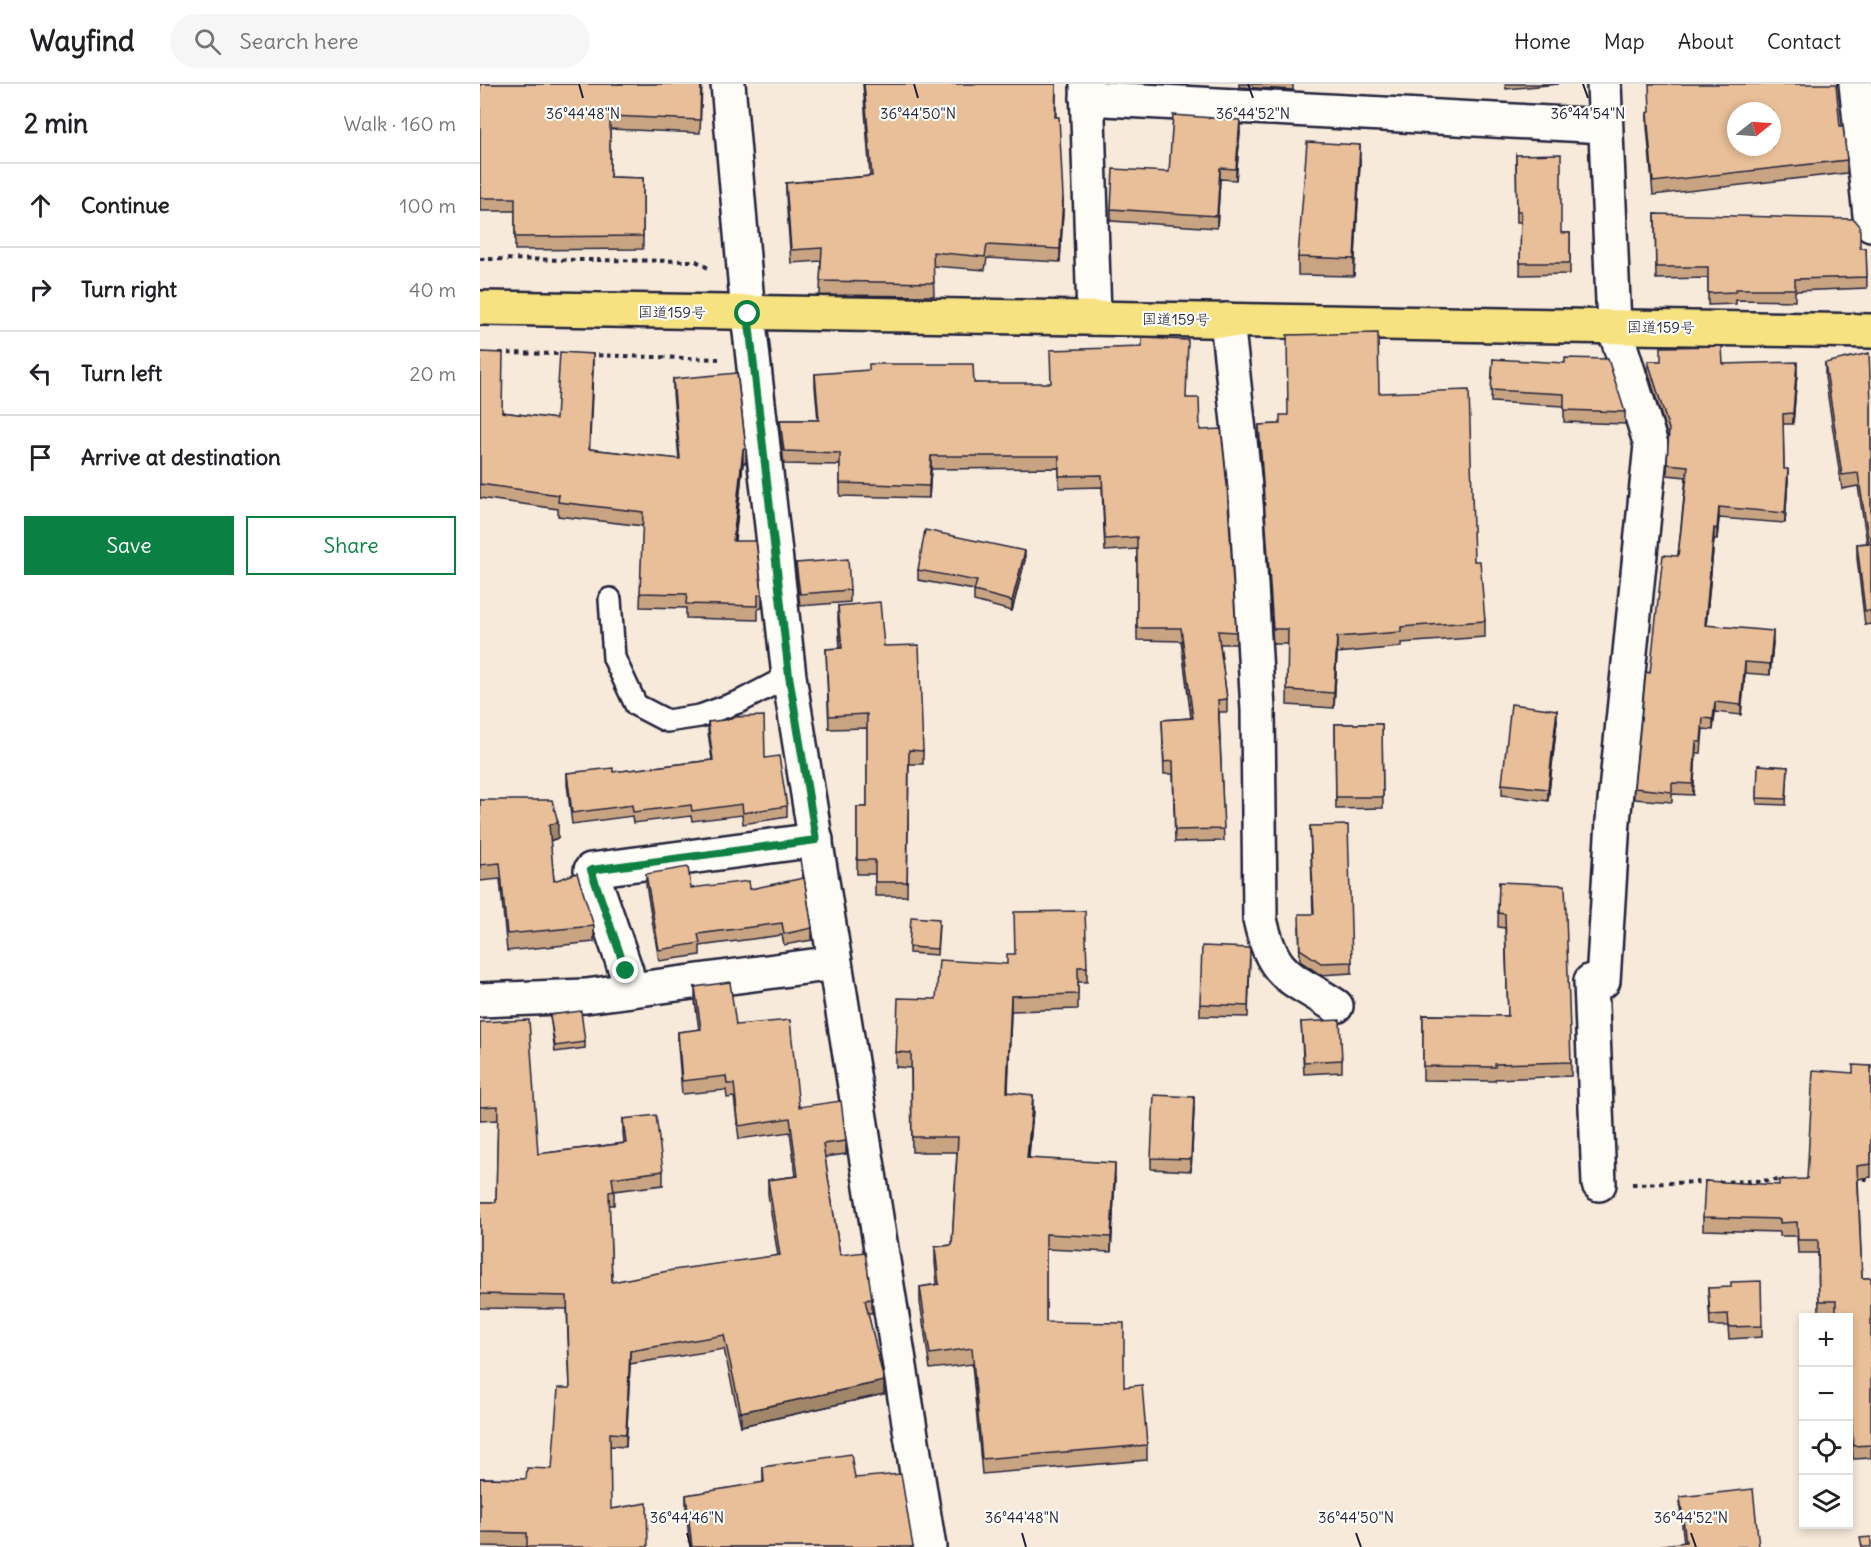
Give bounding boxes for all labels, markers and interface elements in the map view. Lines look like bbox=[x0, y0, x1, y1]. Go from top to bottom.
search box bbox=[170, 14, 590, 68]
text: Wayfind bbox=[30, 23, 134, 59]
icon: search bbox=[191, 25, 224, 58]
text: Search here bbox=[239, 27, 359, 55]
text: Home bbox=[1514, 28, 1571, 55]
text: Map bbox=[1604, 28, 1645, 55]
text: About bbox=[1678, 28, 1734, 55]
text: Contact bbox=[1767, 28, 1841, 55]
north arrow bbox=[1727, 102, 1781, 156]
text: 36°44'48"N bbox=[546, 104, 620, 123]
text: 36°44'50"N bbox=[880, 104, 956, 123]
text: 36°44'52"N bbox=[1216, 104, 1290, 123]
text: 36°44'54"N bbox=[1551, 104, 1625, 123]
text: 2 min bbox=[24, 107, 88, 140]
text: Walk · 160 m bbox=[343, 111, 456, 136]
icon: ahead bbox=[24, 189, 57, 222]
text: Continue bbox=[81, 191, 170, 219]
text: 100 m bbox=[399, 193, 456, 218]
icon: right bbox=[24, 273, 57, 306]
text: Turn right bbox=[81, 275, 177, 303]
text: 40 m bbox=[409, 277, 456, 302]
route start bbox=[734, 300, 760, 326]
street label: 国道159号 bbox=[638, 302, 706, 322]
street label: 国道159号 bbox=[1142, 309, 1210, 329]
street label: 国道159号 bbox=[1627, 317, 1695, 337]
icon: left bbox=[24, 357, 57, 390]
text: Turn left bbox=[81, 359, 162, 387]
text: 20 m bbox=[410, 361, 456, 386]
icon: arrive bbox=[24, 441, 57, 474]
text: Arrive at destination bbox=[81, 443, 281, 471]
button: Save bbox=[24, 516, 234, 575]
button: Share bbox=[246, 516, 456, 575]
route end bbox=[612, 957, 638, 983]
map controls bbox=[1799, 1313, 1853, 1529]
button: + bbox=[1799, 1313, 1853, 1367]
button: − bbox=[1799, 1367, 1853, 1421]
button: locate bbox=[1799, 1421, 1853, 1475]
button: layers bbox=[1799, 1475, 1853, 1529]
text: 36°44'46"N bbox=[650, 1508, 724, 1527]
text: 36°44'48"N bbox=[985, 1508, 1059, 1527]
text: 36°44'50"N bbox=[1318, 1508, 1394, 1527]
text: 36°44'52"N bbox=[1654, 1508, 1728, 1527]

